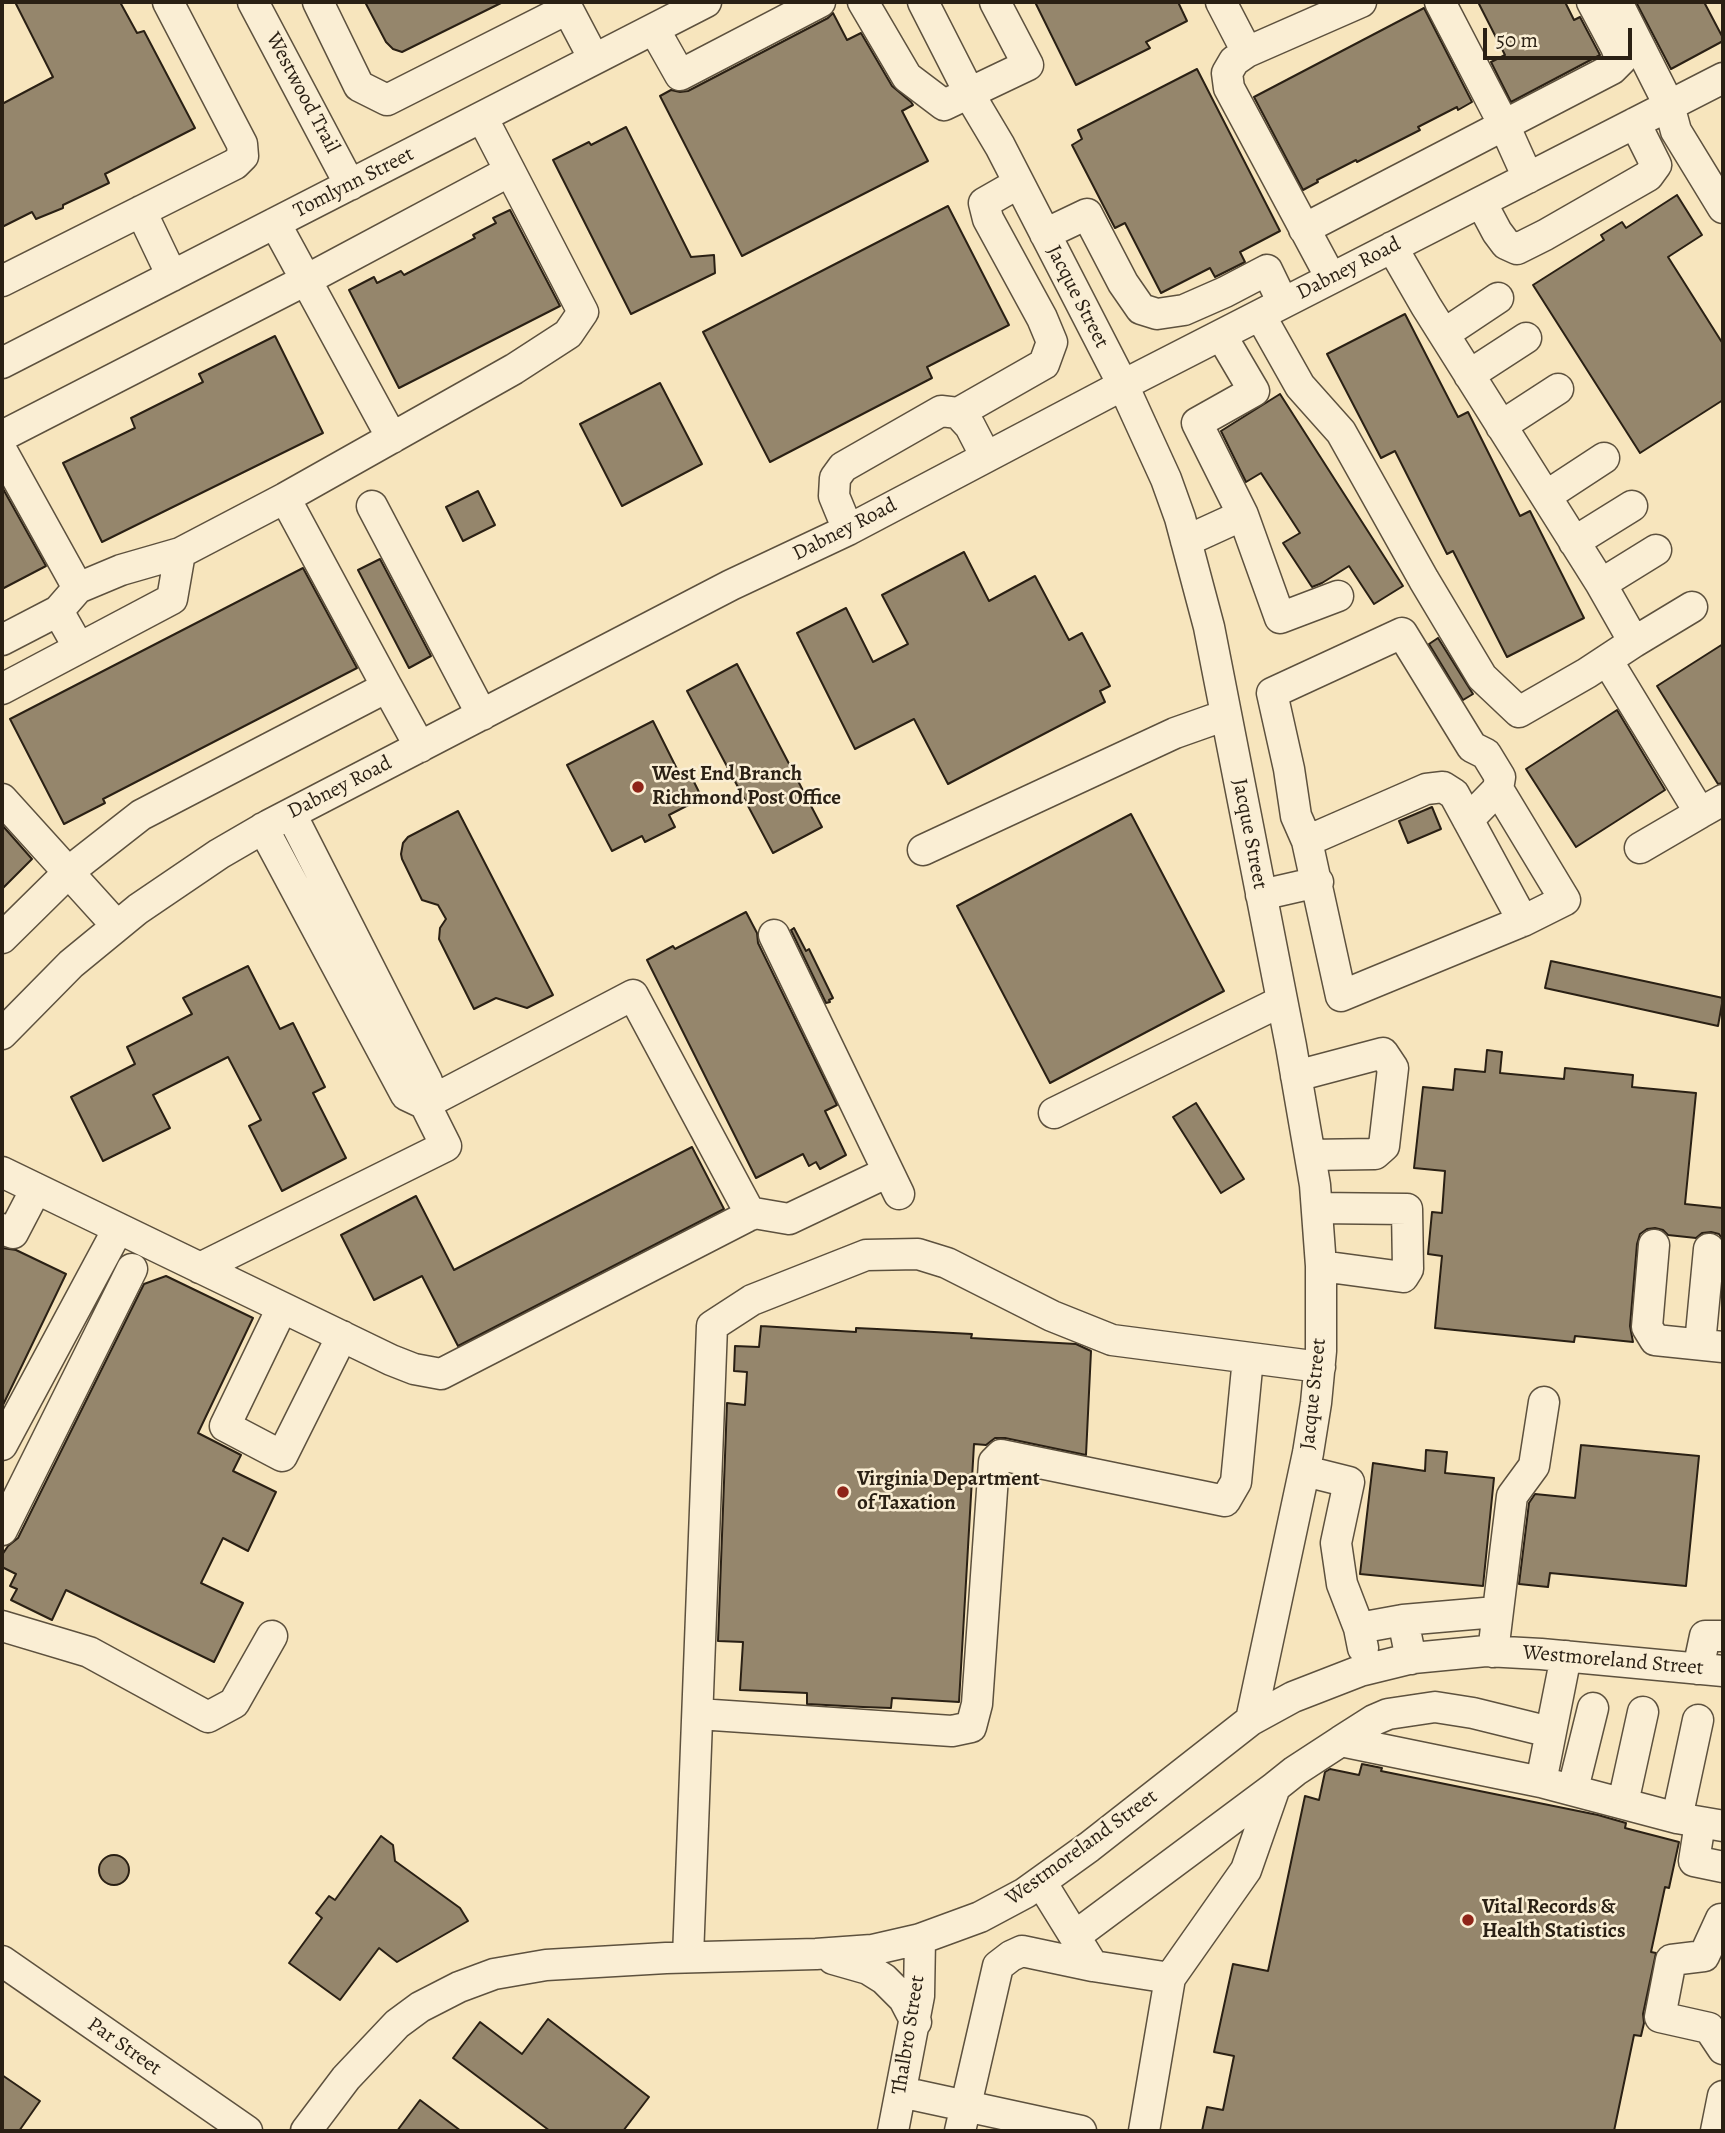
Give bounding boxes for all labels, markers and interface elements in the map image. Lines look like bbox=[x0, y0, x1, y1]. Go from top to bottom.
scale bar bbox=[1487, 14, 1636, 58]
text: 50 m bbox=[1496, 26, 1538, 54]
street label: Westwood Trail bbox=[260, 28, 344, 158]
street label: Tomlynn Street bbox=[290, 142, 418, 224]
street label: Dabney Road bbox=[1293, 232, 1405, 306]
street label: Jacque Street bbox=[1040, 241, 1114, 353]
street label: Dabney Road bbox=[789, 493, 901, 567]
street label: Dabney Road bbox=[284, 751, 396, 825]
place label: West End Branch Richmond Post Office bbox=[652, 762, 841, 812]
street label: Jacque Street bbox=[1226, 777, 1272, 891]
marker: West End Branch Richmond Post Office bbox=[630, 779, 646, 795]
street label: Jacque Street bbox=[1296, 1337, 1332, 1451]
place label: Virginia Department of Taxation bbox=[857, 1467, 1040, 1517]
marker: Virginia Department of Taxation bbox=[835, 1484, 851, 1500]
street label: Westmoreland Street bbox=[1522, 1641, 1704, 1681]
street label: Westmoreland Street bbox=[1001, 1784, 1163, 1912]
place label: Vital Records & Health Statistics bbox=[1482, 1895, 1625, 1945]
marker: Vital Records & Health Statistics bbox=[1460, 1912, 1476, 1928]
street label: Thalbro Street bbox=[887, 1974, 931, 2096]
street label: Par Street bbox=[82, 2012, 166, 2082]

